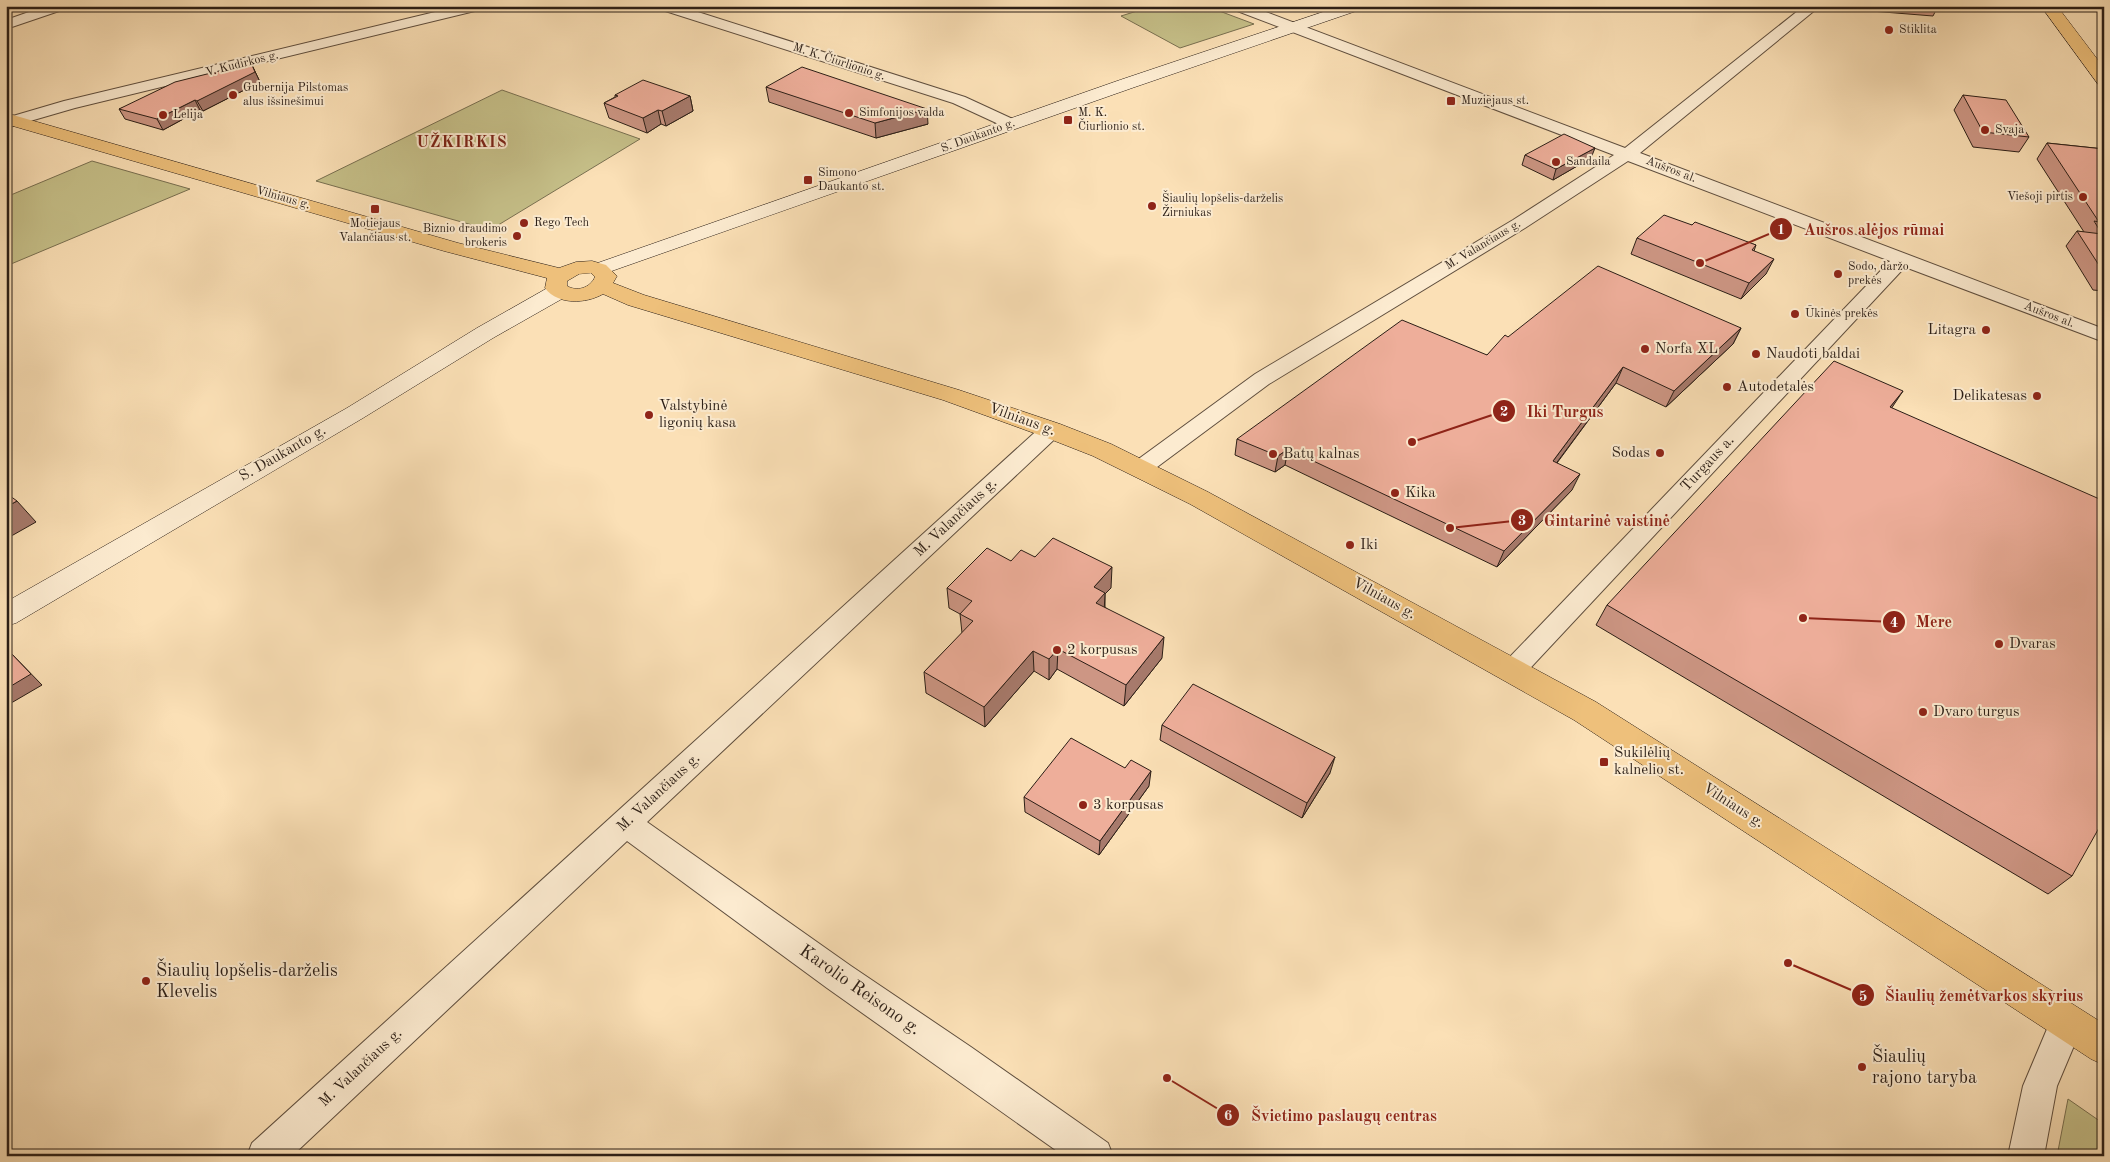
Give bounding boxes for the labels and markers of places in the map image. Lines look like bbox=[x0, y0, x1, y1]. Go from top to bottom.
marker: Stiklita bbox=[1883, 24, 1895, 36]
place label: Stiklita bbox=[1899, 24, 1937, 36]
place label: Gubernija Pilstomas alus išsinešimui bbox=[243, 82, 348, 108]
marker: Gubernija Pilstomas alus išsinešimui bbox=[227, 89, 239, 101]
marker: Muziejaus st. bbox=[1445, 95, 1457, 107]
place label: Muziejaus st. bbox=[1461, 95, 1529, 107]
marker: Simfonijos valda bbox=[843, 107, 855, 119]
place label: Simfonijos valda bbox=[859, 107, 945, 119]
place label: M. K. Čiurlionio st. bbox=[1078, 107, 1145, 133]
marker: Lelija bbox=[157, 109, 169, 121]
place label: Lelija bbox=[173, 109, 203, 121]
marker: M. K. Čiurlionio st. bbox=[1062, 114, 1074, 126]
marker: Svaja bbox=[1979, 124, 1991, 136]
place label: Svaja bbox=[1995, 124, 2024, 136]
marker: Sandaila bbox=[1550, 156, 1562, 168]
place label: Sandaila bbox=[1566, 156, 1611, 168]
place label: Simono Daukanto st. bbox=[818, 167, 885, 193]
marker: Simono Daukanto st. bbox=[802, 174, 814, 186]
place label: Šiaulių lopšelis-darželis Žirniukas bbox=[1162, 189, 1283, 219]
place label: Viešoji pirtis bbox=[2007, 191, 2073, 203]
marker: Viešoji pirtis bbox=[2077, 191, 2089, 203]
marker: Šiaulių lopšelis-darželis Žirniukas bbox=[1146, 200, 1158, 212]
marker: Motiejaus Valančiaus st. bbox=[369, 203, 381, 215]
callout: Aušros alėjos rūmai bbox=[1769, 214, 1954, 245]
marker: Rego Tech bbox=[518, 217, 530, 229]
place label: Rego Tech bbox=[534, 217, 589, 229]
place label: Motiejaus Valančiaus st. bbox=[339, 218, 411, 244]
place label: Biznio draudimo brokeris bbox=[423, 223, 507, 249]
marker: Biznio draudimo brokeris bbox=[511, 230, 523, 242]
place label: Sodo, daržo prekės bbox=[1848, 261, 1909, 287]
marker: Sodo, daržo prekės bbox=[1832, 268, 1844, 280]
place label: Ūkinės prekės bbox=[1805, 305, 1878, 320]
marker: Ūkinės prekės bbox=[1789, 308, 1801, 320]
place label: Litagra bbox=[1928, 323, 1977, 338]
marker: Litagra bbox=[1980, 324, 1992, 336]
place label: Norfa XL bbox=[1655, 342, 1718, 357]
marker: Norfa XL bbox=[1639, 343, 1651, 355]
place label: Naudoti baldai bbox=[1766, 347, 1860, 362]
marker: Naudoti baldai bbox=[1750, 348, 1762, 360]
place label: Autodetalės bbox=[1737, 380, 1814, 395]
marker: Autodetalės bbox=[1721, 381, 1733, 393]
place label: Delikatesas bbox=[1953, 389, 2027, 404]
marker: Delikatesas bbox=[2031, 390, 2043, 402]
callout: Iki Turgus bbox=[1491, 396, 1613, 427]
place label: Valstybinė ligonių kasa bbox=[659, 399, 737, 431]
marker: Valstybinė ligonių kasa bbox=[643, 409, 655, 421]
place label: Sodas bbox=[1612, 446, 1650, 461]
place label: Batų kalnas bbox=[1283, 447, 1360, 462]
marker: Sodas bbox=[1654, 447, 1666, 459]
marker: Batų kalnas bbox=[1267, 448, 1279, 460]
place label: Kika bbox=[1405, 486, 1436, 501]
marker: Kika bbox=[1389, 487, 1401, 499]
callout: Gintarinė vaistinė bbox=[1509, 505, 1680, 536]
place label: Iki bbox=[1360, 538, 1378, 553]
marker: Iki bbox=[1344, 539, 1356, 551]
callout: Mere bbox=[1881, 606, 1962, 637]
place label: Dvaras bbox=[2009, 637, 2056, 652]
marker: Dvaras bbox=[1993, 638, 2005, 650]
place label: 2 korpusas bbox=[1067, 643, 1138, 658]
marker: 2 korpusas bbox=[1051, 644, 1063, 656]
place label: Dvaro turgus bbox=[1933, 705, 2019, 720]
marker: Dvaro turgus bbox=[1917, 706, 1929, 718]
place label: Sukilėlių kalnelio st. bbox=[1614, 746, 1684, 778]
marker: Sukilėlių kalnelio st. bbox=[1598, 756, 1610, 768]
place label: 3 korpusas bbox=[1093, 798, 1164, 813]
marker: 3 korpusas bbox=[1077, 799, 1089, 811]
place label: Šiaulių lopšelis-darželis Klevelis bbox=[156, 957, 338, 1001]
marker: Šiaulių lopšelis-darželis Klevelis bbox=[140, 975, 152, 987]
callout: Šiaulių žemėtvarkos skyrius bbox=[1850, 980, 2094, 1011]
place label: Šiaulių rajono taryba bbox=[1872, 1043, 1977, 1087]
marker: Šiaulių rajono taryba bbox=[1856, 1061, 1868, 1073]
callout: Švietimo paslaugų centras bbox=[1216, 1100, 1447, 1131]

